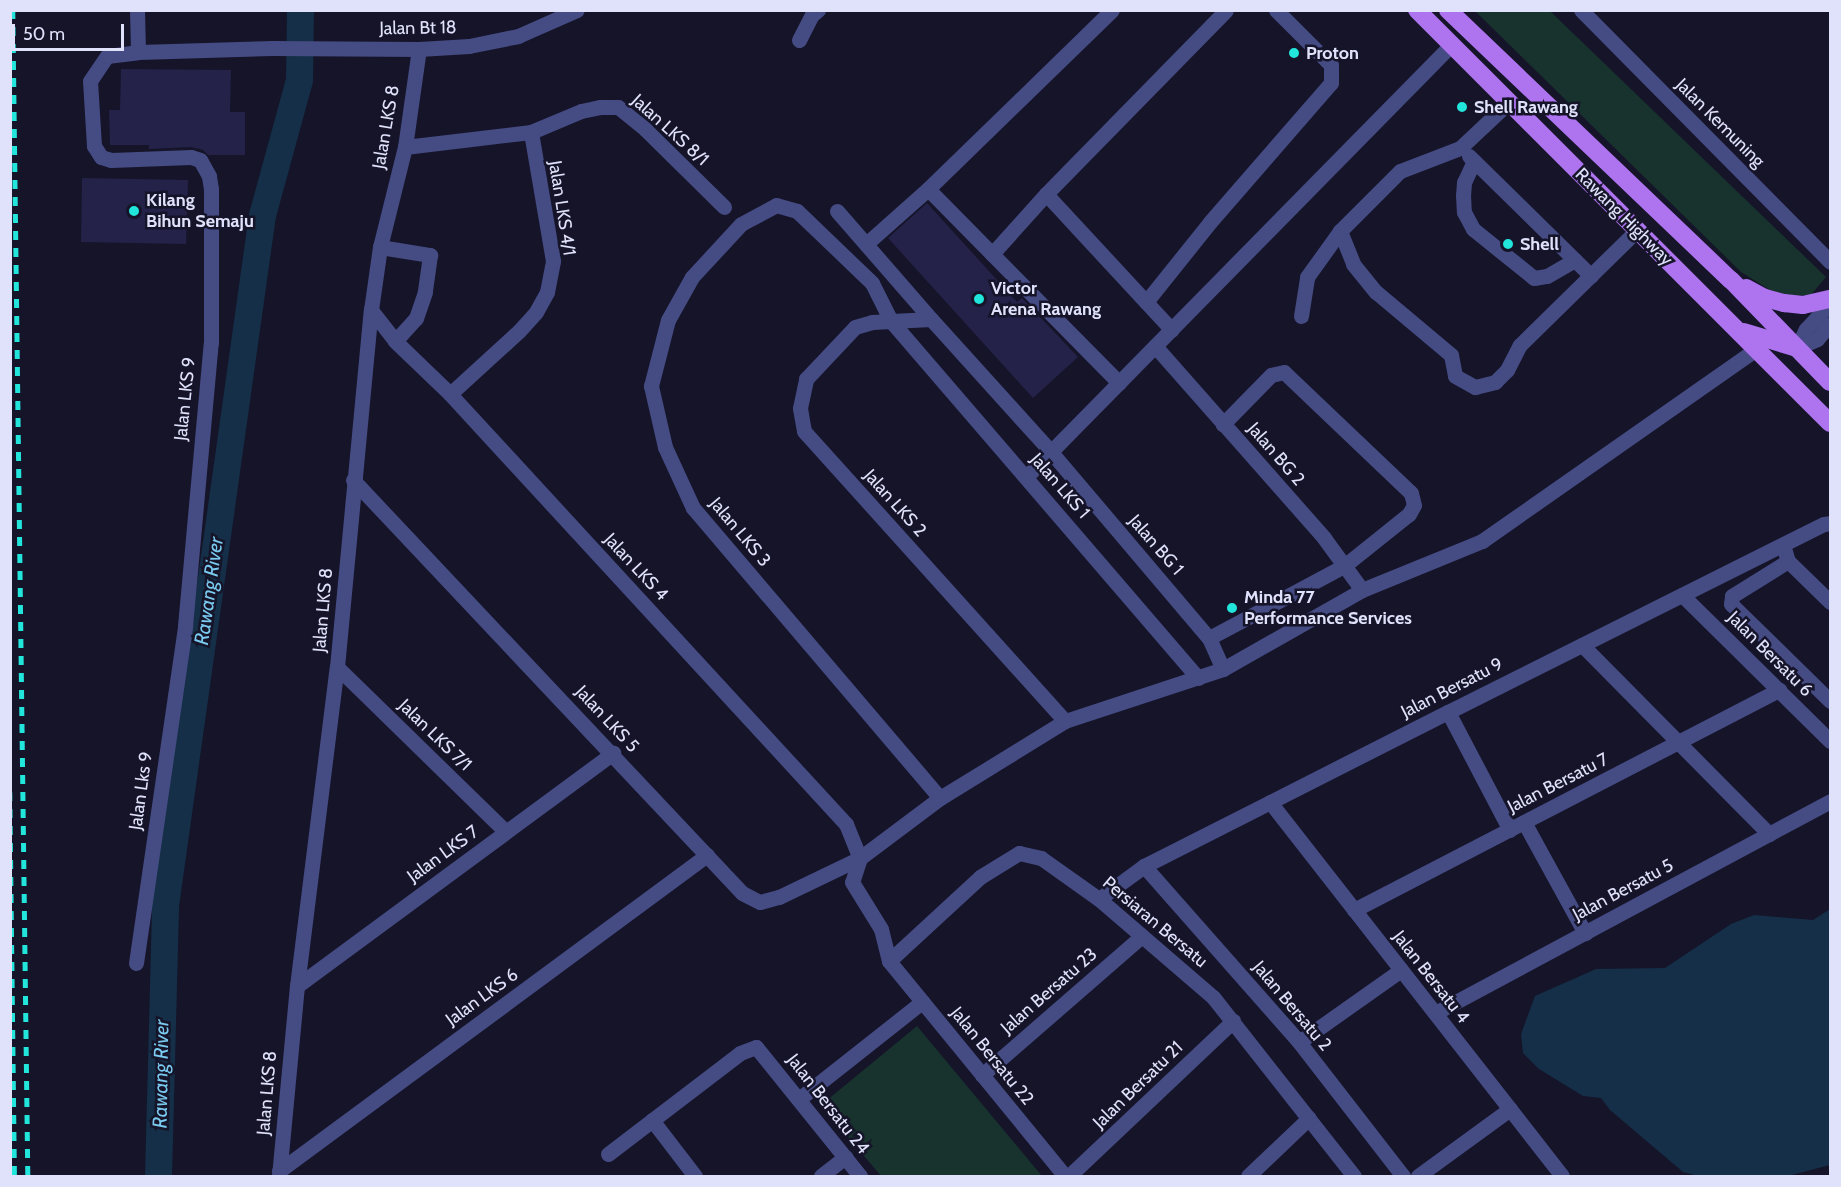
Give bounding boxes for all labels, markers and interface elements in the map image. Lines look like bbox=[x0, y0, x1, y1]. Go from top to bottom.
scale bar bbox=[15, 12, 128, 50]
street label: Jalan Bt 18 bbox=[379, 17, 457, 39]
text: 50 m bbox=[23, 23, 65, 45]
place label: Proton bbox=[1306, 42, 1359, 64]
marker: Proton bbox=[1287, 46, 1301, 60]
street label: Jalan Kemuning bbox=[1671, 74, 1769, 172]
street label: Jalan LKS 8 bbox=[368, 83, 404, 171]
street label: Jalan LKS 8/1 bbox=[627, 90, 713, 170]
place label: Shell Rawang bbox=[1474, 96, 1578, 118]
marker: Shell Rawang bbox=[1455, 100, 1469, 114]
street label: Jalan LKS 4/1 bbox=[544, 159, 580, 257]
street label: Rawang Highway bbox=[1571, 164, 1677, 270]
place label: Kilang Bihun Semaju bbox=[146, 190, 254, 232]
marker: Kilang Bihun Semaju bbox=[127, 204, 141, 218]
place label: Shell bbox=[1520, 233, 1559, 255]
marker: Shell bbox=[1501, 237, 1515, 251]
place label: Victor Arena Rawang bbox=[991, 278, 1101, 320]
marker: Victor Arena Rawang bbox=[972, 292, 986, 306]
street label: Jalan LKS 9 bbox=[170, 356, 200, 442]
street label: Jalan BG 2 bbox=[1243, 418, 1309, 490]
street label: Jalan LKS 1 bbox=[1026, 449, 1094, 523]
street label: Jalan LKS 2 bbox=[859, 465, 931, 541]
street label: Jalan LKS 3 bbox=[705, 493, 775, 571]
street label: Jalan BG 1 bbox=[1124, 510, 1188, 580]
street label: Jalan LKS 4 bbox=[599, 529, 673, 605]
water label: Rawang River bbox=[190, 536, 228, 646]
street label: Jalan LKS 8 bbox=[309, 567, 337, 653]
place label: Minda 77 Performance Services bbox=[1244, 587, 1412, 630]
marker: Minda 77 Performance Services bbox=[1225, 601, 1239, 615]
street label: Jalan Bersatu 6 bbox=[1723, 607, 1817, 701]
street label: Jalan Bersatu 9 bbox=[1397, 653, 1507, 723]
street label: Jalan LKS 5 bbox=[571, 681, 643, 757]
street label: Jalan LKS 7/1 bbox=[394, 695, 476, 775]
street label: Jalan Bersatu 7 bbox=[1504, 748, 1612, 818]
street label: Jalan Lks 9 bbox=[125, 750, 157, 832]
street label: Jalan LKS 7 bbox=[403, 821, 483, 887]
street label: Jalan Bersatu 5 bbox=[1569, 854, 1677, 926]
street label: Persiaran Bersatu bbox=[1098, 872, 1212, 972]
street label: Jalan Bersatu 4 bbox=[1388, 926, 1474, 1028]
street label: Jalan Bersatu 23 bbox=[997, 943, 1101, 1039]
street label: Jalan Bersatu 2 bbox=[1248, 957, 1336, 1055]
street label: Jalan LKS 6 bbox=[442, 964, 522, 1030]
street label: Jalan Bersatu 22 bbox=[946, 1003, 1038, 1109]
water label: Rawang River bbox=[148, 1019, 174, 1129]
street label: Jalan Bersatu 21 bbox=[1089, 1037, 1187, 1133]
street label: Jalan LKS 8 bbox=[253, 1050, 281, 1136]
street label: Jalan Bersatu 24 bbox=[782, 1050, 874, 1158]

